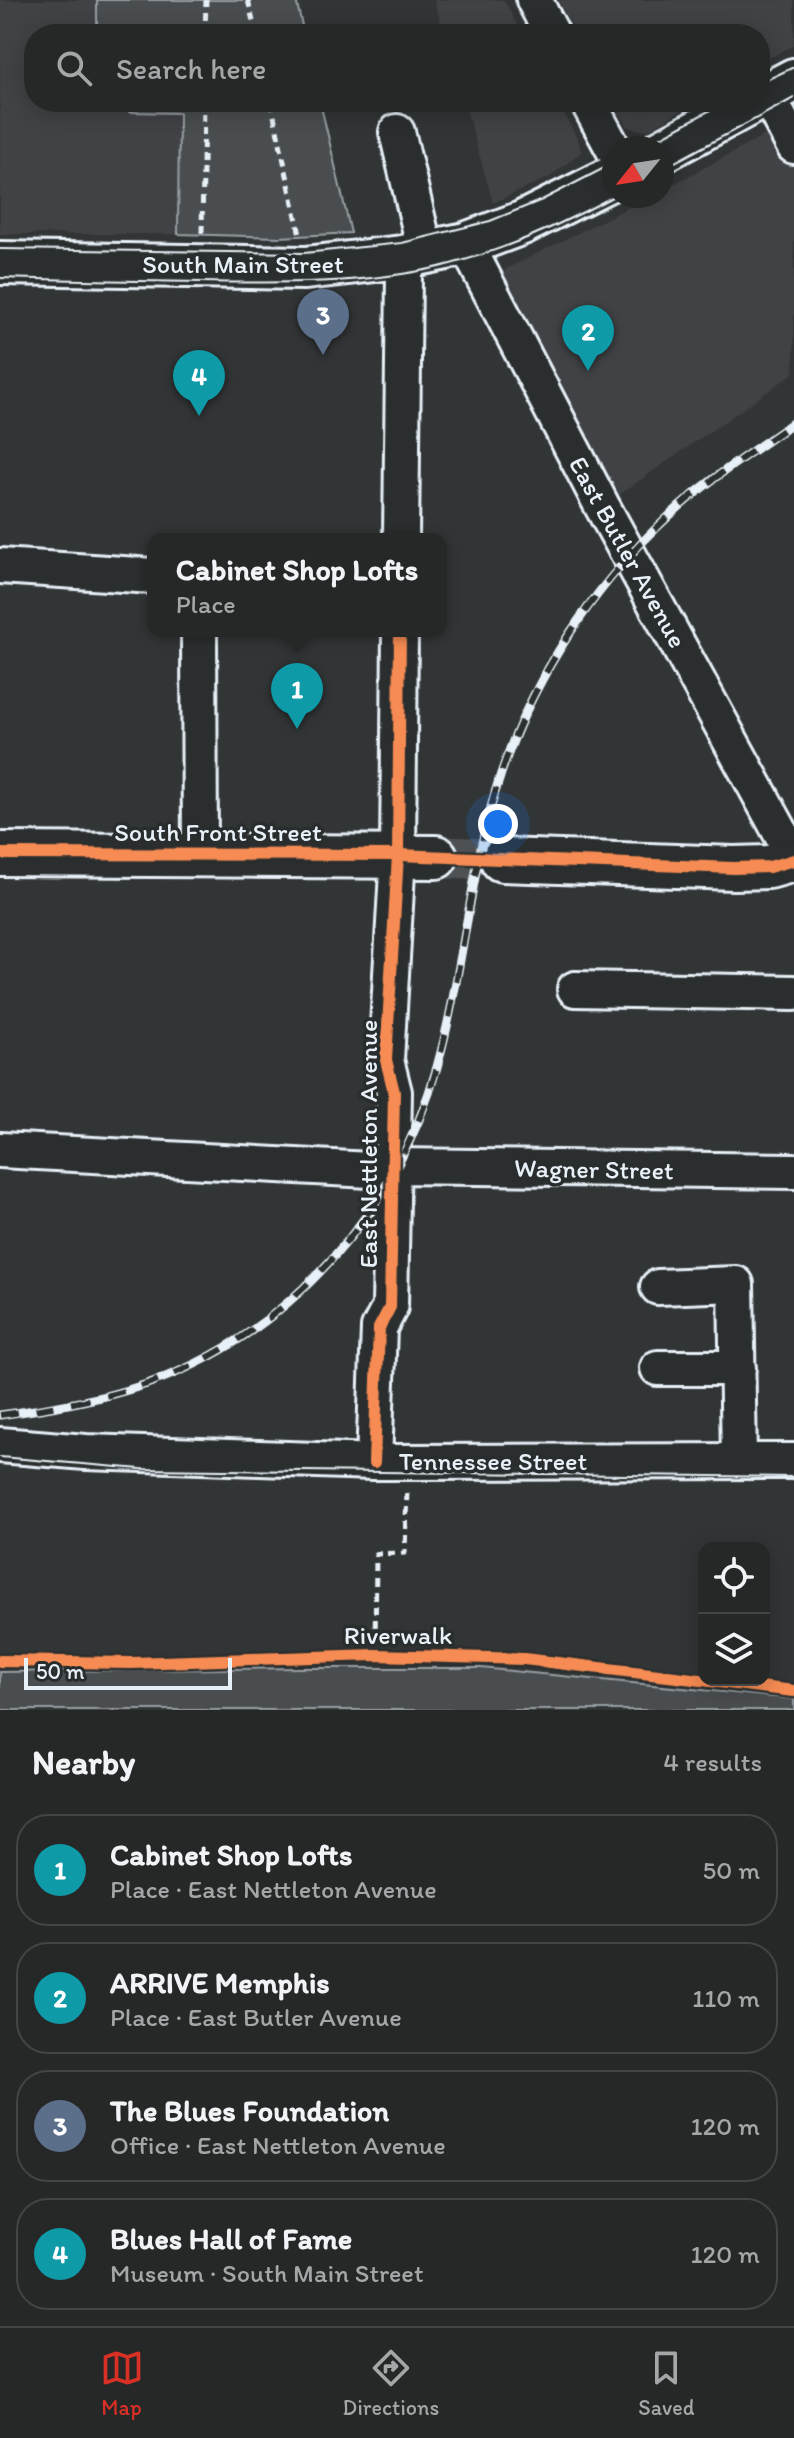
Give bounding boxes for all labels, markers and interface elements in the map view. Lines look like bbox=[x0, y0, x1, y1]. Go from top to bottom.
search box bbox=[24, 24, 770, 112]
icon: search bbox=[52, 46, 96, 90]
text: Search here bbox=[116, 50, 266, 87]
north arrow bbox=[602, 136, 674, 208]
street label: South Main Street bbox=[142, 248, 344, 280]
pin: 3 bbox=[297, 289, 349, 355]
pin: 2 bbox=[562, 305, 614, 371]
pin: 4 bbox=[173, 350, 225, 416]
street label: East Butler Avenue bbox=[562, 451, 694, 653]
popup bbox=[147, 533, 447, 637]
text: Cabinet Shop Lofts bbox=[176, 551, 418, 588]
text: Place bbox=[176, 588, 236, 620]
pin: 1 bbox=[271, 663, 323, 729]
your location bbox=[478, 804, 518, 844]
street label: South Front Street bbox=[114, 816, 322, 848]
street label: East Nettleton Avenue bbox=[352, 1020, 384, 1268]
street label: Wagner Street bbox=[514, 1152, 674, 1186]
street label: Tennessee Street bbox=[399, 1445, 588, 1477]
map controls bbox=[698, 1542, 770, 1686]
button: locate bbox=[698, 1542, 770, 1614]
button: layers bbox=[698, 1614, 770, 1686]
street label: Riverwalk bbox=[344, 1619, 452, 1651]
scale bar bbox=[24, 1654, 232, 1690]
text: 50 m bbox=[36, 1658, 85, 1685]
text: Nearby bbox=[32, 1742, 135, 1783]
text: 4 results bbox=[663, 1746, 762, 1778]
text: Cabinet Shop Lofts bbox=[110, 1836, 353, 1873]
text: 1 bbox=[54, 1854, 66, 1886]
text: 50 m bbox=[703, 1854, 760, 1886]
text: Place · East Nettleton Avenue bbox=[110, 1873, 437, 1905]
text: ARRIVE Memphis bbox=[110, 1964, 330, 2001]
text: 2 bbox=[53, 1982, 67, 2014]
text: 110 m bbox=[692, 1982, 760, 2014]
text: Place · East Butler Avenue bbox=[110, 2001, 402, 2033]
text: The Blues Foundation bbox=[110, 2092, 389, 2129]
text: 3 bbox=[53, 2110, 67, 2142]
text: 120 m bbox=[691, 2110, 760, 2142]
text: Office · East Nettleton Avenue bbox=[110, 2129, 446, 2161]
text: Blues Hall of Fame bbox=[110, 2220, 352, 2257]
text: 4 bbox=[52, 2238, 68, 2270]
text: 120 m bbox=[691, 2238, 760, 2270]
text: Museum · South Main Street bbox=[110, 2257, 424, 2289]
tab: Map bbox=[100, 2346, 144, 2421]
tab: Directions bbox=[343, 2346, 439, 2421]
tab: Saved bbox=[638, 2346, 694, 2421]

